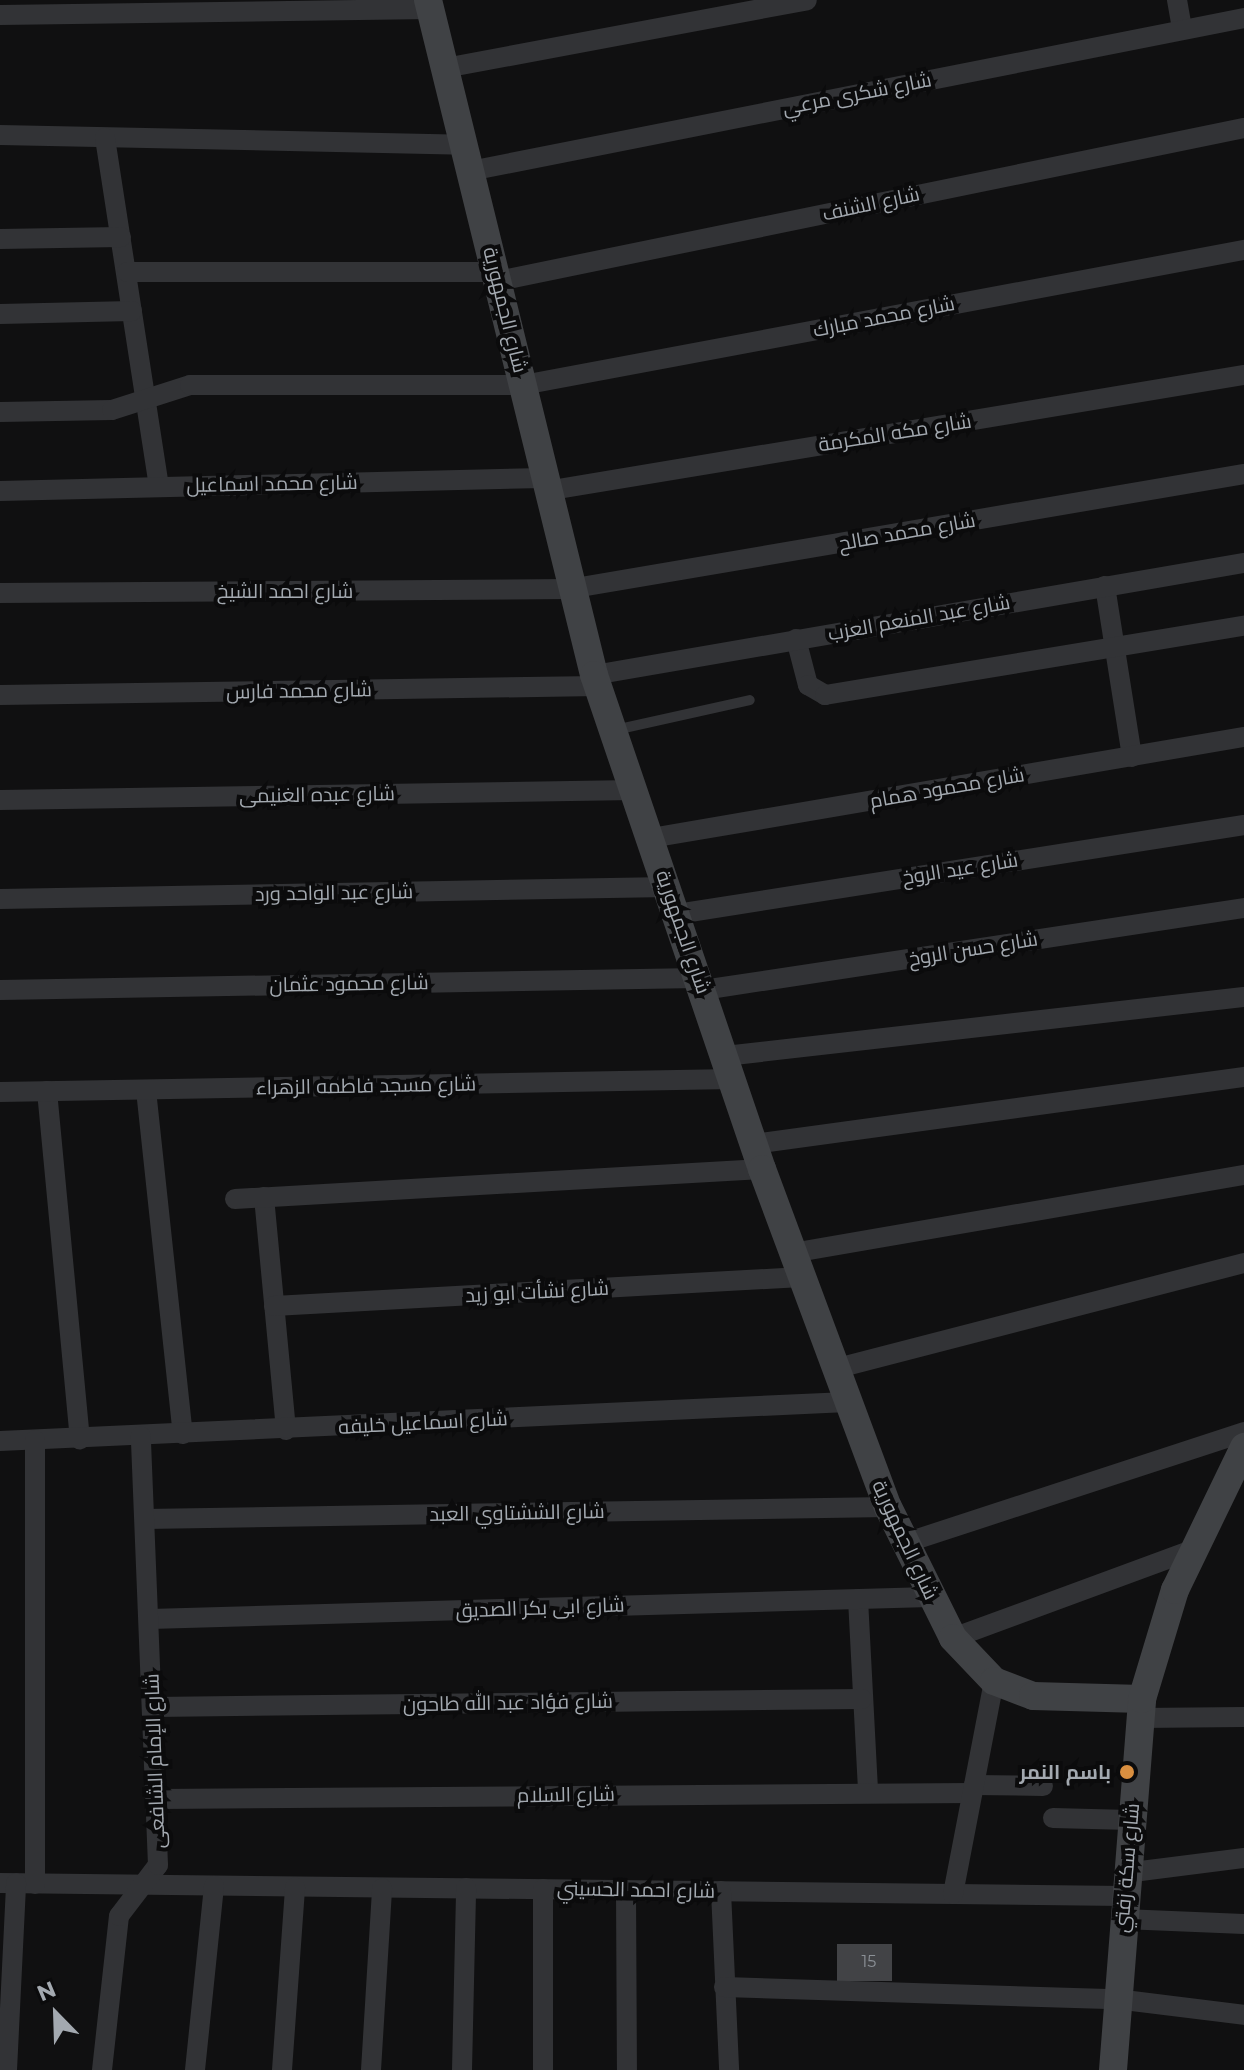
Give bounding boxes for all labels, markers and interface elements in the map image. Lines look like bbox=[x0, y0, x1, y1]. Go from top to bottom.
street label: شارع شكرى مرعي bbox=[780, 68, 934, 120]
street label: شارع الشنف bbox=[820, 182, 922, 226]
street label: شارع الجمهورية bbox=[478, 245, 532, 375]
street label: شارع محمد مبارك bbox=[811, 291, 957, 343]
street label: شارع مكه المكرمة bbox=[817, 409, 973, 457]
street label: شارع محمد اسماعيل bbox=[186, 471, 358, 497]
street label: شارع محمد صالح bbox=[837, 508, 977, 556]
street label: شارع احمد الشيخ bbox=[217, 579, 353, 603]
street label: شارع عبد المنعم العزب bbox=[826, 590, 1012, 646]
street label: شارع محمد فارس bbox=[226, 678, 372, 704]
street label: شارع محمود همام bbox=[868, 763, 1026, 813]
street label: شارع عبده الغنيمى bbox=[239, 782, 395, 808]
street label: شارع عيد الروخ bbox=[900, 848, 1020, 890]
street label: شارع الجمهورية bbox=[651, 867, 715, 997]
street label: شارع عبد الواحد ورد bbox=[255, 880, 413, 906]
street label: شارع حسن الروخ bbox=[907, 927, 1039, 971]
street label: شارع محمود عثمان bbox=[269, 971, 429, 997]
street label: شارع مسجد فاطمه الزهراء bbox=[256, 1072, 476, 1100]
street label: شارع نشأت ابو زيد bbox=[465, 1276, 609, 1308]
street label: شارع اسماعيل خليفه bbox=[338, 1407, 508, 1439]
street label: شارع الجمهورية bbox=[867, 1476, 943, 1604]
street label: شارع الششتاوي العبد bbox=[429, 1499, 605, 1527]
street label: شارع ابى بكر الصديق bbox=[455, 1593, 625, 1623]
street label: شارع الإمام الشافعى bbox=[140, 1673, 170, 1849]
street label: شارع فؤاد عبد الله طاحون bbox=[403, 1689, 613, 1717]
place label: باسم النمر bbox=[1020, 1760, 1111, 1784]
marker: باسم النمر bbox=[1118, 1763, 1136, 1781]
street label: شارع السلام bbox=[517, 1782, 615, 1808]
street label: شارع سكة زفتي bbox=[1109, 1802, 1145, 1934]
street label: شارع احمد الحسيني bbox=[557, 1877, 715, 1903]
house number: 15 bbox=[862, 1952, 876, 1972]
north arrow bbox=[16, 1974, 96, 2054]
text: N bbox=[33, 1976, 60, 2007]

